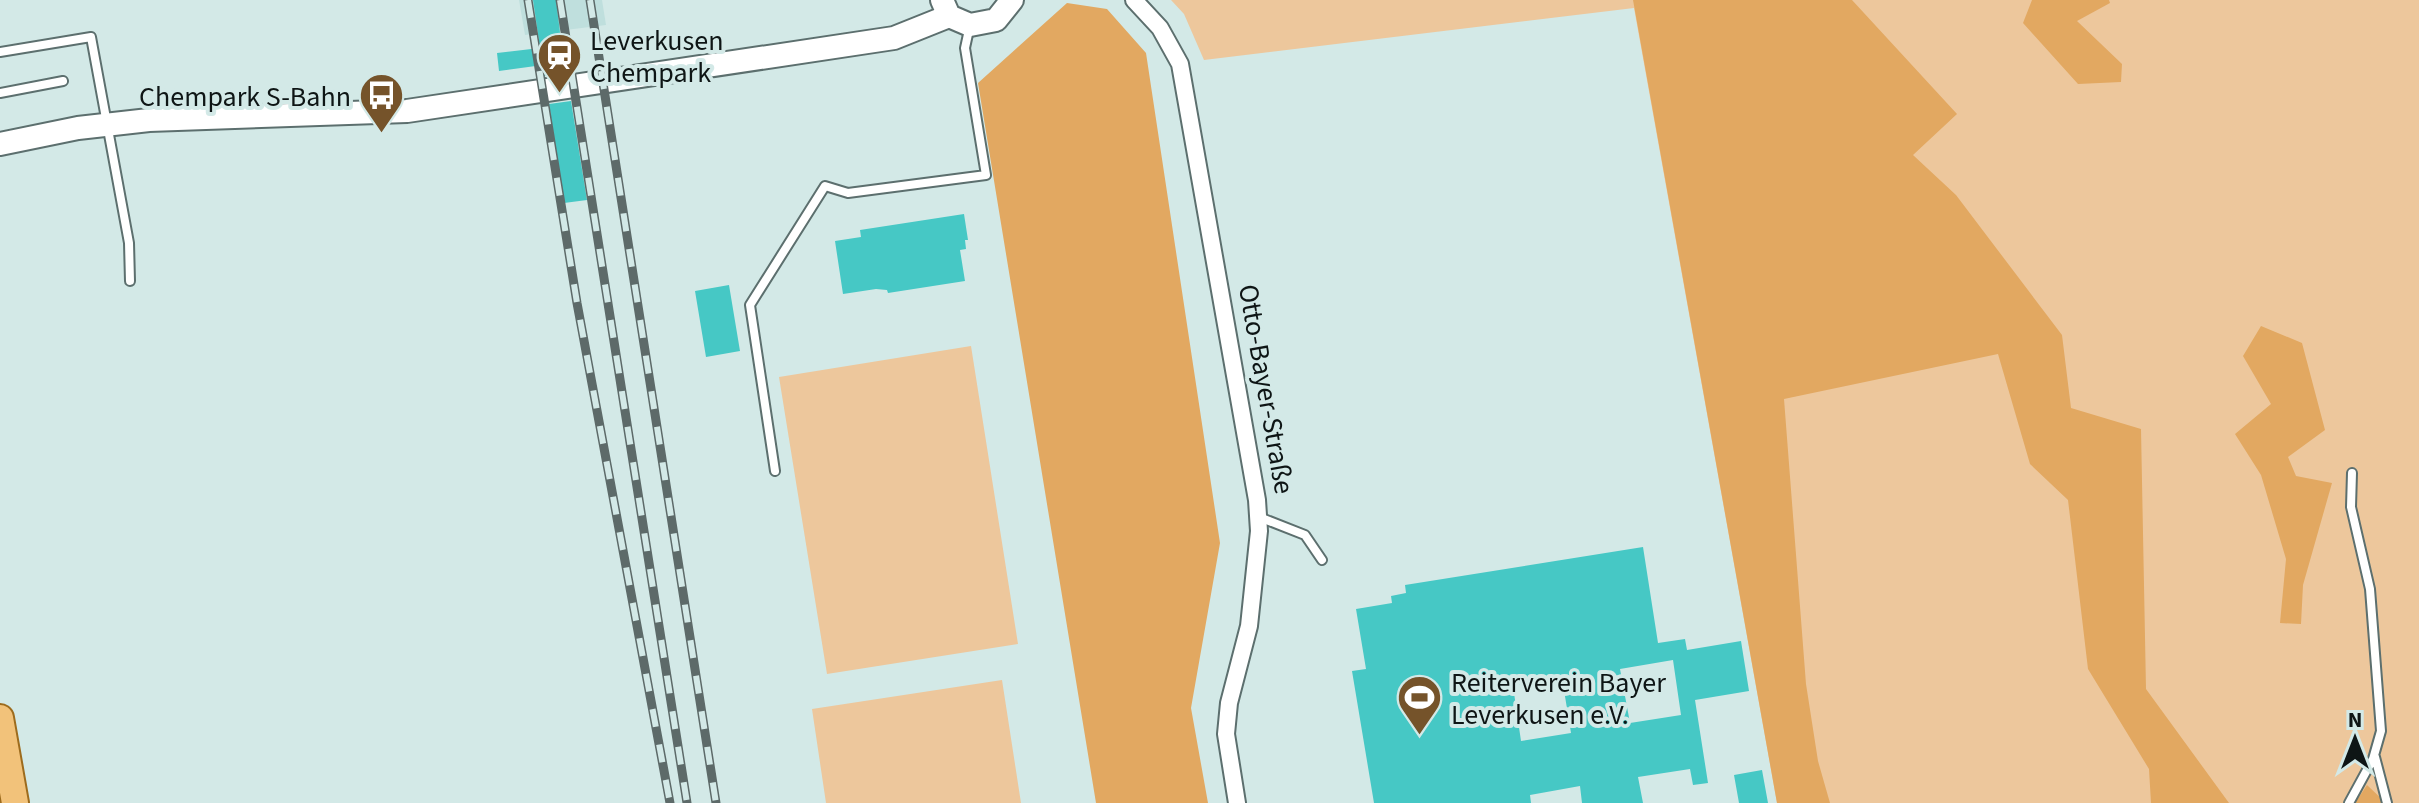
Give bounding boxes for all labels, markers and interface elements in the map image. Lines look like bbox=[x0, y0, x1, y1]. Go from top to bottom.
place label: Leverkusen Chempark bbox=[590, 21, 724, 93]
station icon: Leverkusen Chempark bbox=[535, 32, 583, 95]
bus stop icon: Chempark S-Bahn bbox=[358, 72, 406, 135]
place label: Chempark S-Bahn bbox=[139, 77, 351, 117]
street label: Otto-Bayer-Straße bbox=[1228, 281, 1304, 497]
place label: Reiterverein Bayer Leverkusen e.V. bbox=[1451, 663, 1666, 735]
sports icon: Reiterverein Bayer Leverkusen e.V. bbox=[1396, 674, 1444, 737]
north arrow bbox=[2315, 699, 2395, 779]
text: N bbox=[2348, 704, 2362, 736]

